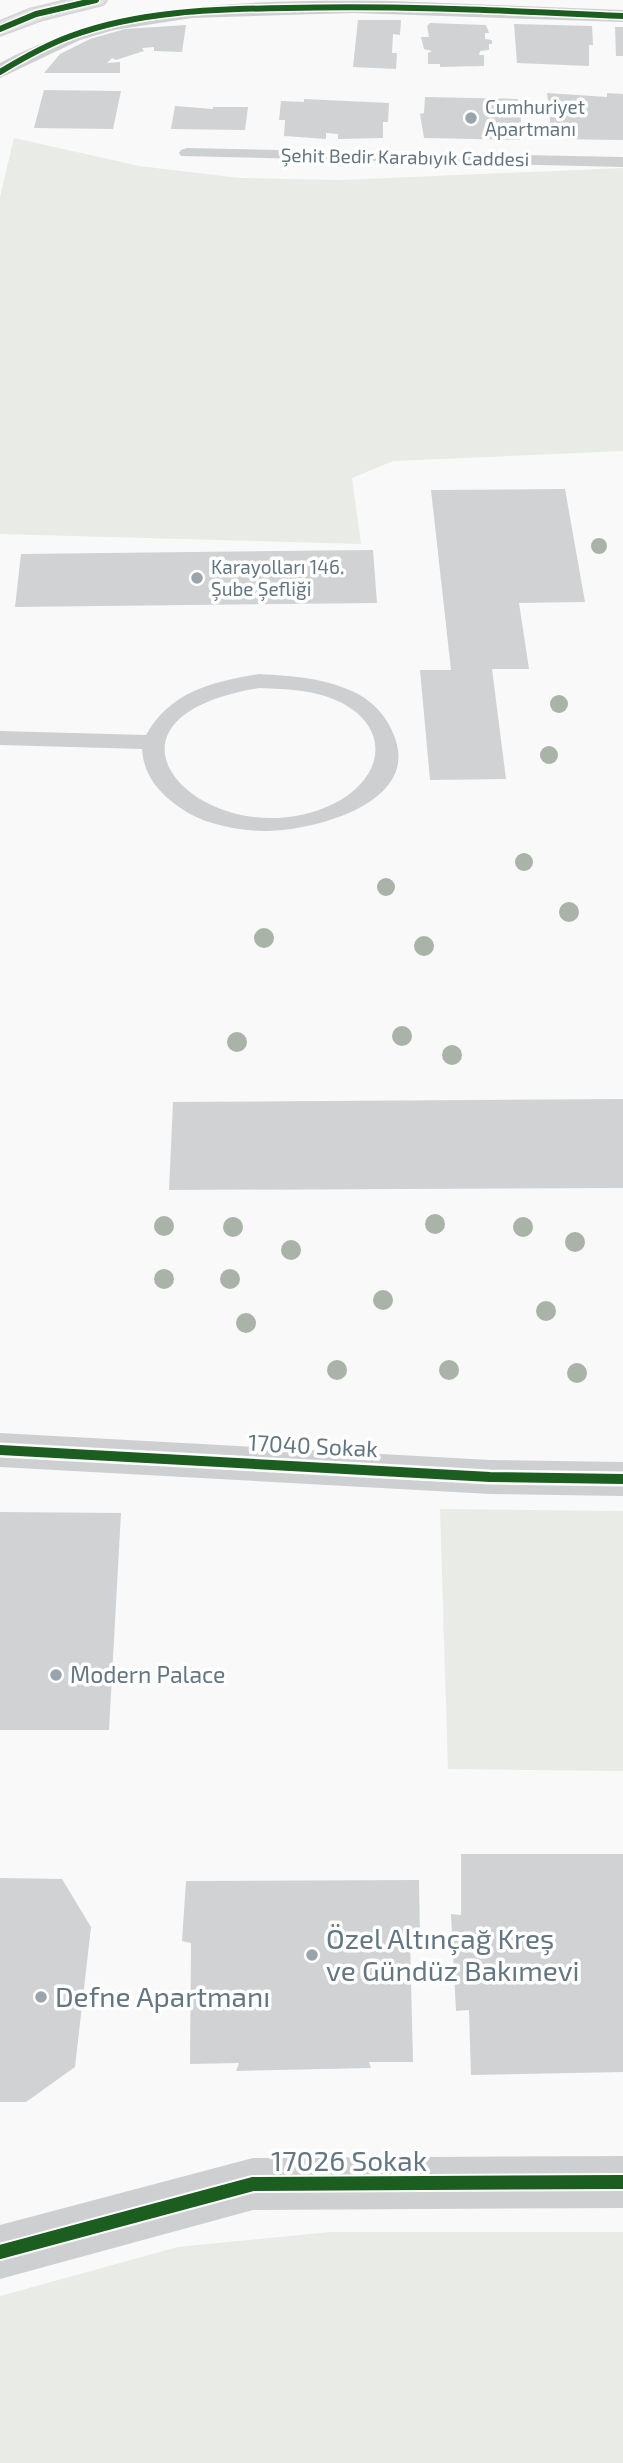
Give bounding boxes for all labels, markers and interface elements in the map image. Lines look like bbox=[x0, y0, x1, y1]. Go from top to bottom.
place label: Cumhuriyet Apartmanı bbox=[485, 95, 585, 140]
marker: Cumhuriyet Apartmanı bbox=[463, 110, 479, 126]
street label: Şehit Bedir Karabıyık Caddesi bbox=[281, 143, 529, 171]
place label: Karayolları 146. Şube Şefliği bbox=[211, 555, 344, 601]
marker: Karayolları 146. Şube Şefliği bbox=[189, 570, 205, 586]
street label: 17040 Sokak bbox=[247, 1428, 379, 1462]
place label: Modern Palace bbox=[70, 1660, 225, 1688]
marker: Modern Palace bbox=[48, 1667, 64, 1683]
place label: Özel Altınçağ Kreş ve Gündüz Bakımevi bbox=[326, 1921, 580, 1987]
marker: Özel Altınçağ Kreş ve Gündüz Bakımevi bbox=[304, 1947, 320, 1963]
place label: Defne Apartmanı bbox=[55, 1979, 270, 2013]
marker: Defne Apartmanı bbox=[33, 1989, 49, 2005]
street label: 17026 Sokak bbox=[271, 2143, 427, 2177]

